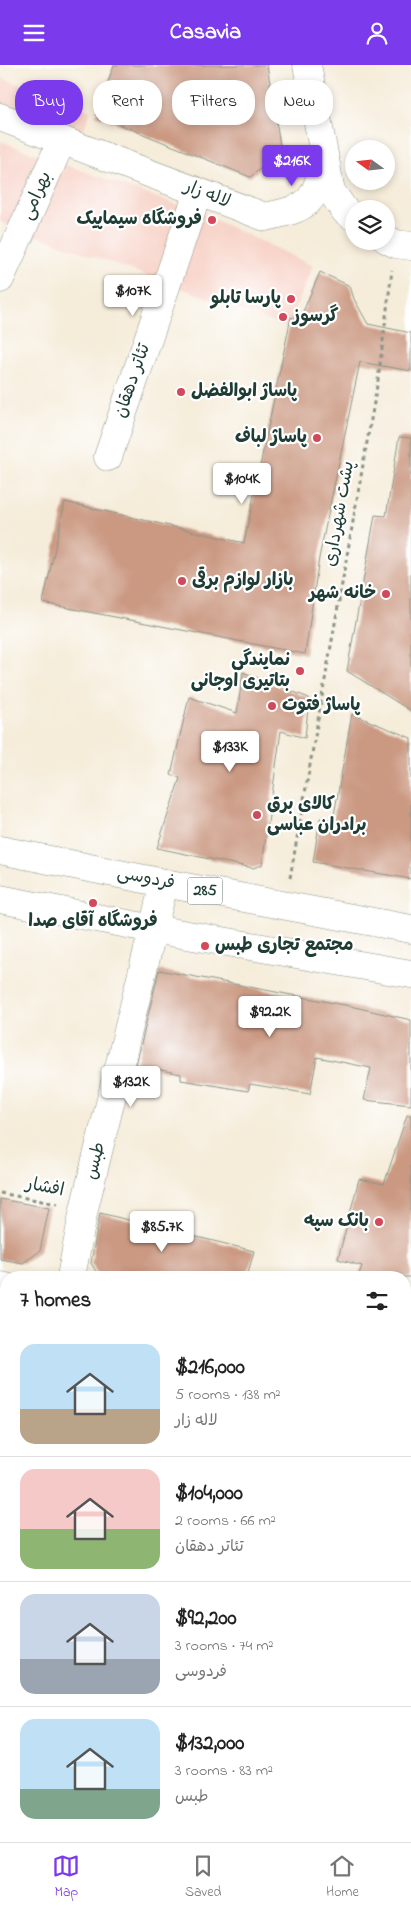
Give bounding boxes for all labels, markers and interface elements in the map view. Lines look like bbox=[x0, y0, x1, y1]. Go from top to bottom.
text: Casavia bbox=[170, 17, 241, 49]
icon: menu bbox=[20, 19, 48, 47]
icon: person bbox=[363, 19, 391, 47]
chip: Buy bbox=[15, 80, 83, 125]
chip: Rent bbox=[93, 80, 162, 125]
chip: Filters bbox=[172, 80, 255, 125]
chip: New bbox=[265, 80, 333, 125]
north arrow bbox=[345, 140, 395, 190]
map controls bbox=[345, 140, 395, 250]
pin: $216K bbox=[257, 145, 327, 187]
text: $216K bbox=[273, 149, 311, 173]
street label: بهرامی bbox=[15, 168, 59, 224]
street label: لاله زار bbox=[178, 174, 234, 216]
button: layers bbox=[345, 200, 395, 250]
place label: فروشگاه سیماپیک bbox=[77, 207, 202, 233]
marker: فروشگاه سیماپیک bbox=[206, 214, 218, 226]
pin: $107K bbox=[98, 275, 168, 317]
text: $107K bbox=[115, 279, 151, 303]
place label: پارسا تابلو bbox=[209, 286, 282, 312]
marker: پارسا تابلو bbox=[285, 293, 297, 305]
place label: گرسوز bbox=[291, 304, 339, 330]
marker: گرسوز bbox=[277, 311, 289, 323]
street label: تئاتر دهقان bbox=[108, 340, 158, 422]
place label: پاساژ ابوالفضل bbox=[191, 379, 298, 405]
marker: پاساژ ابوالفضل bbox=[175, 386, 187, 398]
place label: پاساژ لباف bbox=[235, 425, 308, 451]
marker: پاساژ لباف bbox=[311, 432, 323, 444]
street label: پشت شهرداری bbox=[318, 459, 362, 569]
pin: $104K bbox=[207, 463, 277, 505]
text: $104K bbox=[224, 467, 260, 491]
place label: بازار لوازم برقی bbox=[192, 566, 293, 594]
marker: بازار لوازم برقی bbox=[176, 575, 188, 587]
place label: خانه شهر bbox=[307, 581, 376, 607]
marker: خانه شهر bbox=[380, 588, 392, 600]
place label: نمایندگی بتاتیری اوجانی bbox=[191, 648, 290, 695]
marker: نمایندگی بتاتیری اوجانی bbox=[294, 665, 306, 677]
place label: پاساژ فتوت bbox=[282, 693, 361, 719]
marker: پاساژ فتوت bbox=[266, 700, 278, 712]
pin: $133K bbox=[195, 731, 265, 773]
text: $133K bbox=[212, 735, 248, 759]
place label: کالاى برق برادران عباسى bbox=[267, 792, 366, 839]
marker: کالاى برق برادران عباسى bbox=[251, 809, 263, 821]
street label: فردوسی bbox=[115, 861, 177, 897]
road number: 285 bbox=[188, 877, 222, 904]
marker: فروشگاه آقای صدا bbox=[87, 897, 99, 909]
place label: فروشگاه آقای صدا bbox=[28, 909, 158, 935]
place label: مجتمع تجاری طبس bbox=[215, 933, 353, 959]
marker: مجتمع تجاری طبس bbox=[199, 940, 211, 952]
pin: $92.2K bbox=[229, 995, 311, 1038]
text: $92.2K bbox=[249, 1000, 291, 1024]
pin: $132K bbox=[96, 1065, 166, 1108]
text: $132K bbox=[112, 1070, 150, 1094]
street label: طبس bbox=[79, 1140, 113, 1182]
street label: افشار bbox=[22, 1171, 66, 1204]
place label: بانک سپه bbox=[304, 1209, 369, 1235]
pin: $85.7K bbox=[121, 1211, 203, 1253]
text: $85.7K bbox=[141, 1215, 183, 1239]
marker: بانک سپه bbox=[373, 1216, 385, 1228]
text: 7 homes bbox=[20, 1286, 91, 1316]
icon: filters bbox=[363, 1287, 391, 1315]
text: $216,000 bbox=[175, 1353, 245, 1383]
icon: home bbox=[60, 1364, 120, 1424]
text: 5 rooms · 138 m² bbox=[175, 1383, 281, 1407]
text: لاله زار bbox=[175, 1409, 218, 1433]
text: $104,000 bbox=[175, 1479, 243, 1509]
icon: home bbox=[60, 1489, 120, 1549]
text: 2 rooms · 66 m² bbox=[175, 1509, 276, 1533]
text: تئاتر دهقان bbox=[175, 1535, 244, 1559]
text: $92,200 bbox=[175, 1604, 237, 1634]
icon: home bbox=[60, 1614, 120, 1674]
text: 3 rooms · 74 m² bbox=[175, 1634, 274, 1658]
text: فردوسی bbox=[175, 1660, 227, 1684]
text: $132,000 bbox=[175, 1729, 244, 1759]
icon: home bbox=[60, 1739, 120, 1799]
text: 3 rooms · 83 m² bbox=[175, 1759, 273, 1783]
text: طبس bbox=[175, 1785, 208, 1809]
tab: Map bbox=[52, 1852, 80, 1903]
tab: Saved bbox=[185, 1852, 221, 1903]
tab: Home bbox=[326, 1852, 359, 1903]

